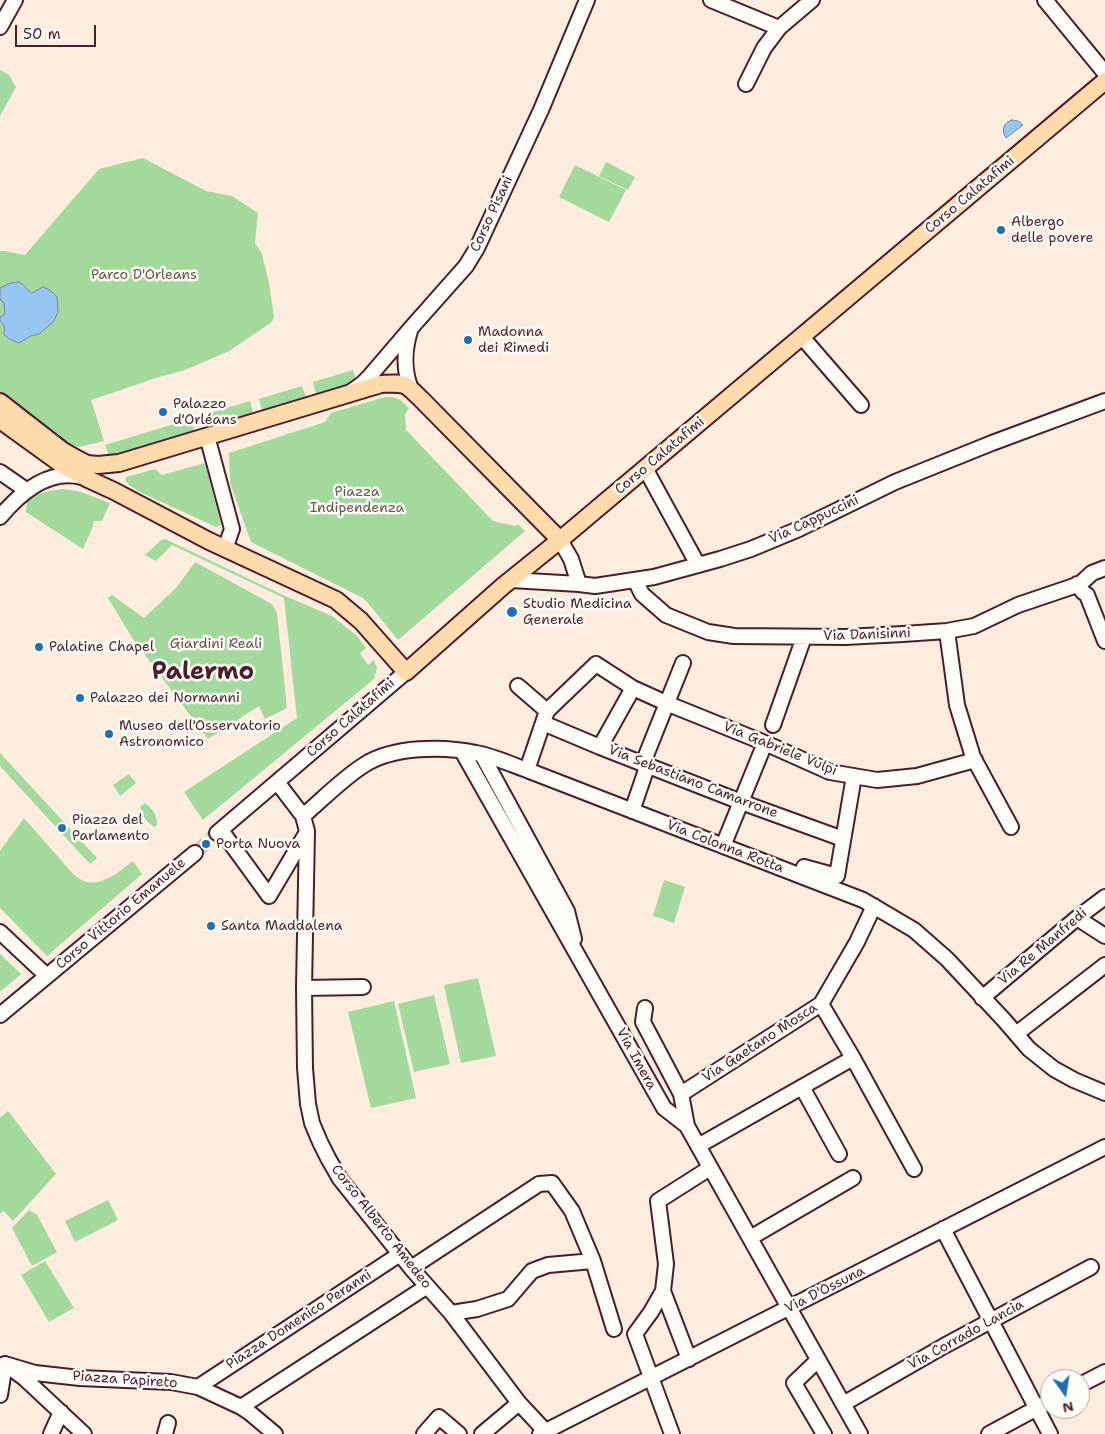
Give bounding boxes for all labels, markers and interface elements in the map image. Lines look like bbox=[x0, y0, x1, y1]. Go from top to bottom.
scale bar bbox=[18, 15, 99, 47]
text: 50 m bbox=[23, 24, 61, 44]
street label: Corso Calatafimi bbox=[922, 153, 1018, 237]
street label: Corso Pisani bbox=[467, 173, 517, 255]
place label: Albergo delle povere bbox=[1011, 214, 1093, 246]
marker: Albergo delle povere bbox=[995, 224, 1007, 236]
park label: Parco D'Orleans bbox=[91, 267, 197, 283]
place label: Madonna dei Rimedi bbox=[478, 324, 549, 357]
marker: Madonna dei Rimedi bbox=[462, 334, 474, 346]
place label: Palazzo d'Orléans bbox=[173, 396, 237, 428]
marker: Palazzo d'Orléans bbox=[157, 406, 169, 418]
street label: Corso Calatafimi bbox=[612, 414, 708, 498]
park label: Piazza Indipendenza bbox=[310, 484, 404, 516]
street label: Via Cappuccini bbox=[766, 492, 862, 548]
place label: Studio Medicina Generale bbox=[523, 596, 632, 628]
marker: Studio Medicina Generale bbox=[505, 605, 519, 619]
street label: Via Danisinni bbox=[823, 625, 911, 645]
park label: Giardini Reali bbox=[170, 636, 262, 652]
place label: Palatine Chapel bbox=[49, 639, 154, 655]
marker: Palatine Chapel bbox=[33, 641, 45, 653]
district label: Palermo bbox=[152, 659, 254, 687]
street label: Corso Calatafimi bbox=[303, 675, 399, 761]
place label: Palazzo dei Normanni bbox=[90, 690, 240, 706]
marker: Palazzo dei Normanni bbox=[74, 692, 86, 704]
place label: Museo dell'Osservatorio Astronomico bbox=[119, 718, 281, 750]
street label: Via Gabriele Vulpi bbox=[721, 718, 839, 780]
marker: Museo dell'Osservatorio Astronomico bbox=[103, 728, 115, 740]
street label: Via Sebastiano Camarrone bbox=[606, 742, 780, 822]
place label: Piazza del Parlamento bbox=[72, 812, 149, 844]
street label: Via Colonna Rotta bbox=[664, 817, 786, 877]
marker: Piazza del Parlamento bbox=[56, 822, 68, 834]
place label: Porta Nuova bbox=[216, 836, 300, 852]
marker: Porta Nuova bbox=[200, 838, 212, 850]
street label: Corso Vittorio Emanuele bbox=[53, 855, 189, 973]
street label: Via Re Manfredi bbox=[995, 905, 1091, 989]
place label: Santa Maddalena bbox=[221, 918, 342, 934]
marker: Santa Maddalena bbox=[205, 920, 217, 932]
street label: Via Gaetano Mosca bbox=[699, 1000, 821, 1086]
street label: Via Imera bbox=[612, 1025, 660, 1093]
street label: Corso Alberto Amedeo bbox=[327, 1162, 435, 1292]
street label: Via D'Ossuna bbox=[782, 1263, 868, 1317]
street label: Piazza Domenico Peranni bbox=[223, 1267, 375, 1373]
street label: Via Corrado Lancia bbox=[905, 1296, 1027, 1374]
street label: Piazza Papireto bbox=[72, 1368, 178, 1392]
north arrow bbox=[1040, 1369, 1090, 1419]
text: N bbox=[1061, 1398, 1076, 1418]

